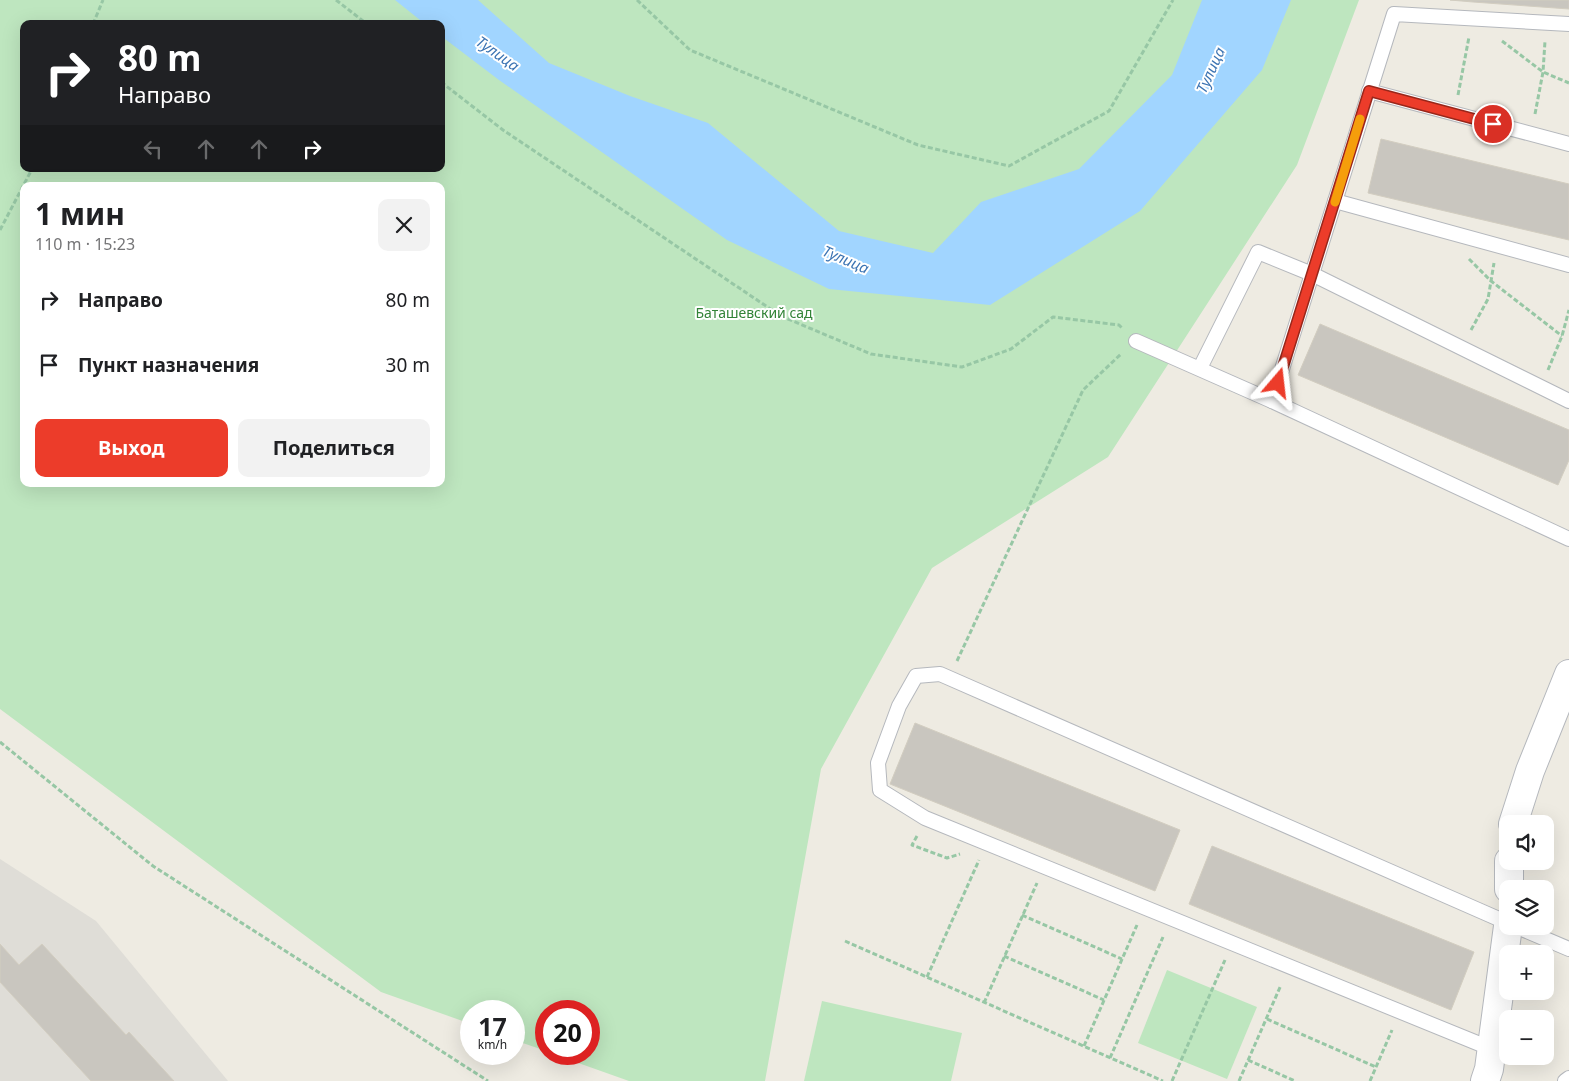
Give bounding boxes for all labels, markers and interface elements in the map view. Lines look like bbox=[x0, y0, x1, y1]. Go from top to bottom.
water label: Тулица bbox=[472, 31, 524, 75]
text: 80 m bbox=[118, 34, 201, 81]
icon: right bbox=[35, 40, 100, 105]
water label: Тулица bbox=[1191, 43, 1229, 96]
text: Направо bbox=[118, 79, 211, 109]
pin bbox=[1472, 103, 1514, 145]
icon: arrive bbox=[1479, 110, 1507, 138]
icon: left bbox=[139, 135, 167, 163]
icon: ahead bbox=[192, 135, 220, 163]
icon: ahead bbox=[245, 135, 273, 163]
icon: right bbox=[298, 135, 326, 163]
text: 1 мин bbox=[35, 193, 125, 234]
button: close bbox=[378, 199, 430, 251]
text: 110 m · 15:23 bbox=[35, 233, 135, 255]
water label: Тулица bbox=[820, 240, 873, 278]
icon: right bbox=[35, 286, 63, 314]
text: Направо bbox=[78, 287, 163, 313]
text: 80 m bbox=[386, 287, 430, 313]
park label: Баташевский сад bbox=[695, 303, 813, 322]
icon: arrive bbox=[35, 351, 63, 379]
text: Пункт назначения bbox=[78, 352, 259, 378]
text: 30 m bbox=[386, 352, 430, 378]
position arrow bbox=[1251, 356, 1303, 408]
button: Выход bbox=[35, 419, 228, 477]
button: Поделиться bbox=[238, 419, 430, 477]
map controls bbox=[1499, 815, 1554, 1065]
button: sound bbox=[1499, 815, 1554, 870]
button: layers bbox=[1499, 880, 1554, 935]
button: + bbox=[1499, 945, 1554, 1000]
speed limit sign: 20 bbox=[535, 1000, 600, 1065]
text: 17 bbox=[478, 1009, 507, 1043]
button: − bbox=[1499, 1010, 1554, 1065]
text: km/h bbox=[478, 1036, 507, 1053]

